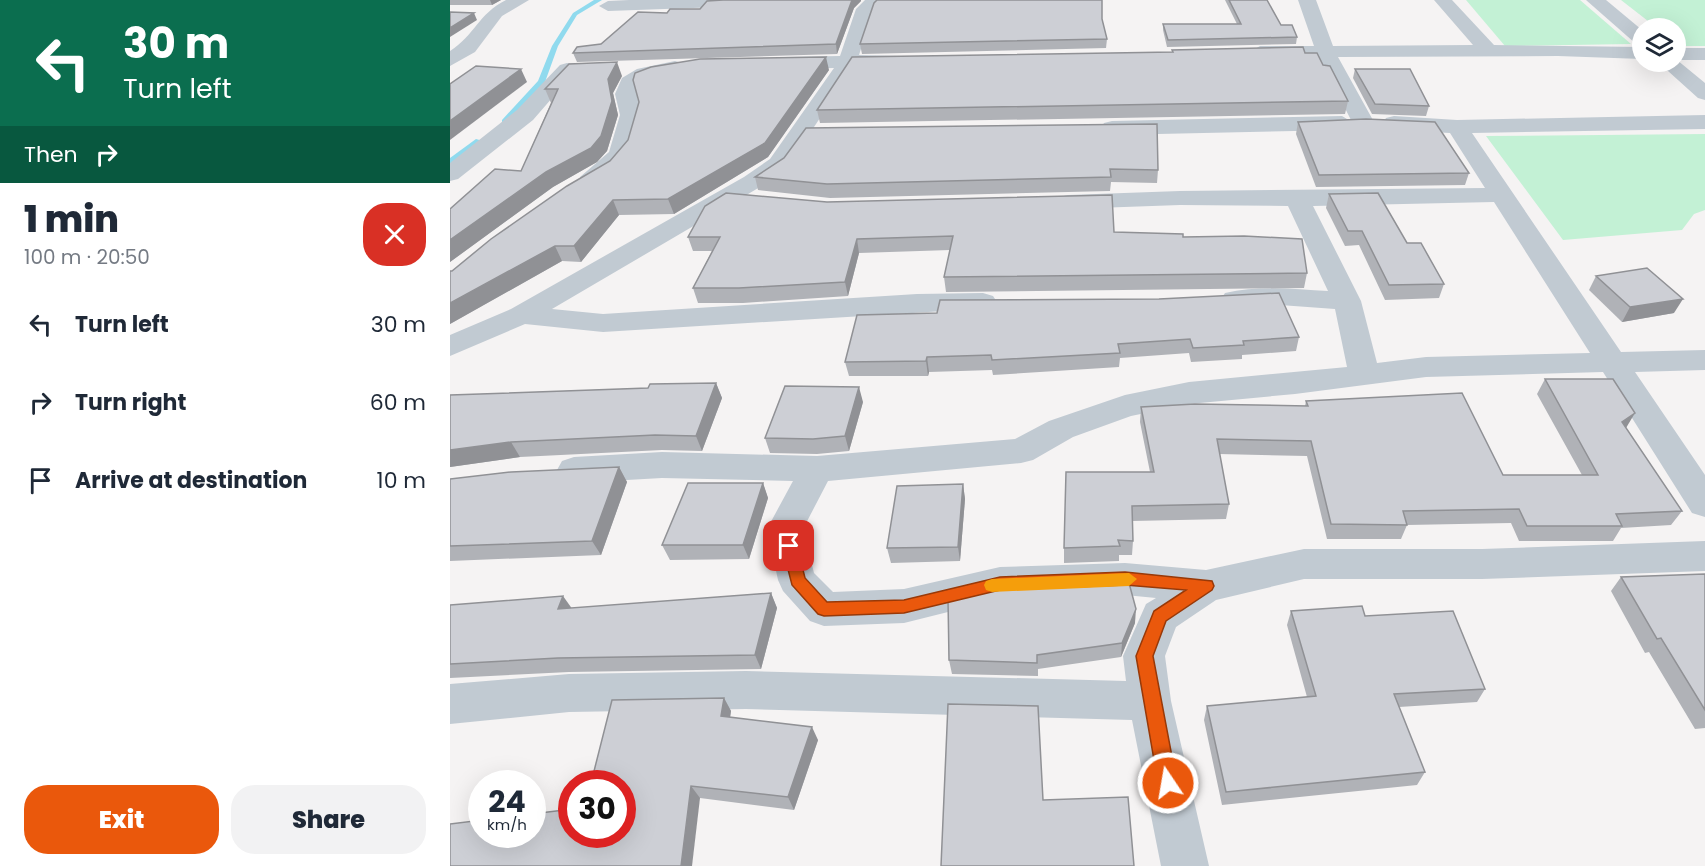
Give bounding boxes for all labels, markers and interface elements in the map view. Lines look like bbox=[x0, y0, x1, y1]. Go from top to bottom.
text: 30 m bbox=[123, 14, 229, 73]
map controls bbox=[1632, 18, 1686, 72]
button: layers bbox=[1632, 18, 1686, 72]
icon: left bbox=[24, 24, 102, 102]
text: Turn left bbox=[123, 70, 232, 107]
icon: right bbox=[90, 138, 123, 171]
text: Then bbox=[24, 139, 78, 170]
text: 1 min bbox=[24, 194, 119, 245]
button: close bbox=[363, 203, 426, 266]
text: 100 m · 20:50 bbox=[24, 243, 150, 271]
icon: left bbox=[24, 308, 57, 341]
text: Turn left bbox=[75, 309, 169, 340]
text: 30 m bbox=[371, 309, 426, 340]
icon: right bbox=[24, 386, 57, 419]
text: Turn right bbox=[75, 387, 186, 418]
text: 60 m bbox=[370, 387, 426, 418]
icon: arrive bbox=[24, 464, 57, 497]
text: Arrive at destination bbox=[75, 465, 307, 496]
text: 10 m bbox=[377, 465, 426, 496]
pin bbox=[763, 520, 814, 571]
icon: arrive bbox=[772, 529, 805, 562]
position arrow bbox=[1136, 751, 1200, 815]
speed limit sign: 30 bbox=[558, 770, 636, 848]
text: 24 bbox=[488, 780, 526, 823]
button: Exit bbox=[24, 785, 219, 854]
button: Share bbox=[231, 785, 426, 854]
text: km/h bbox=[487, 814, 527, 835]

